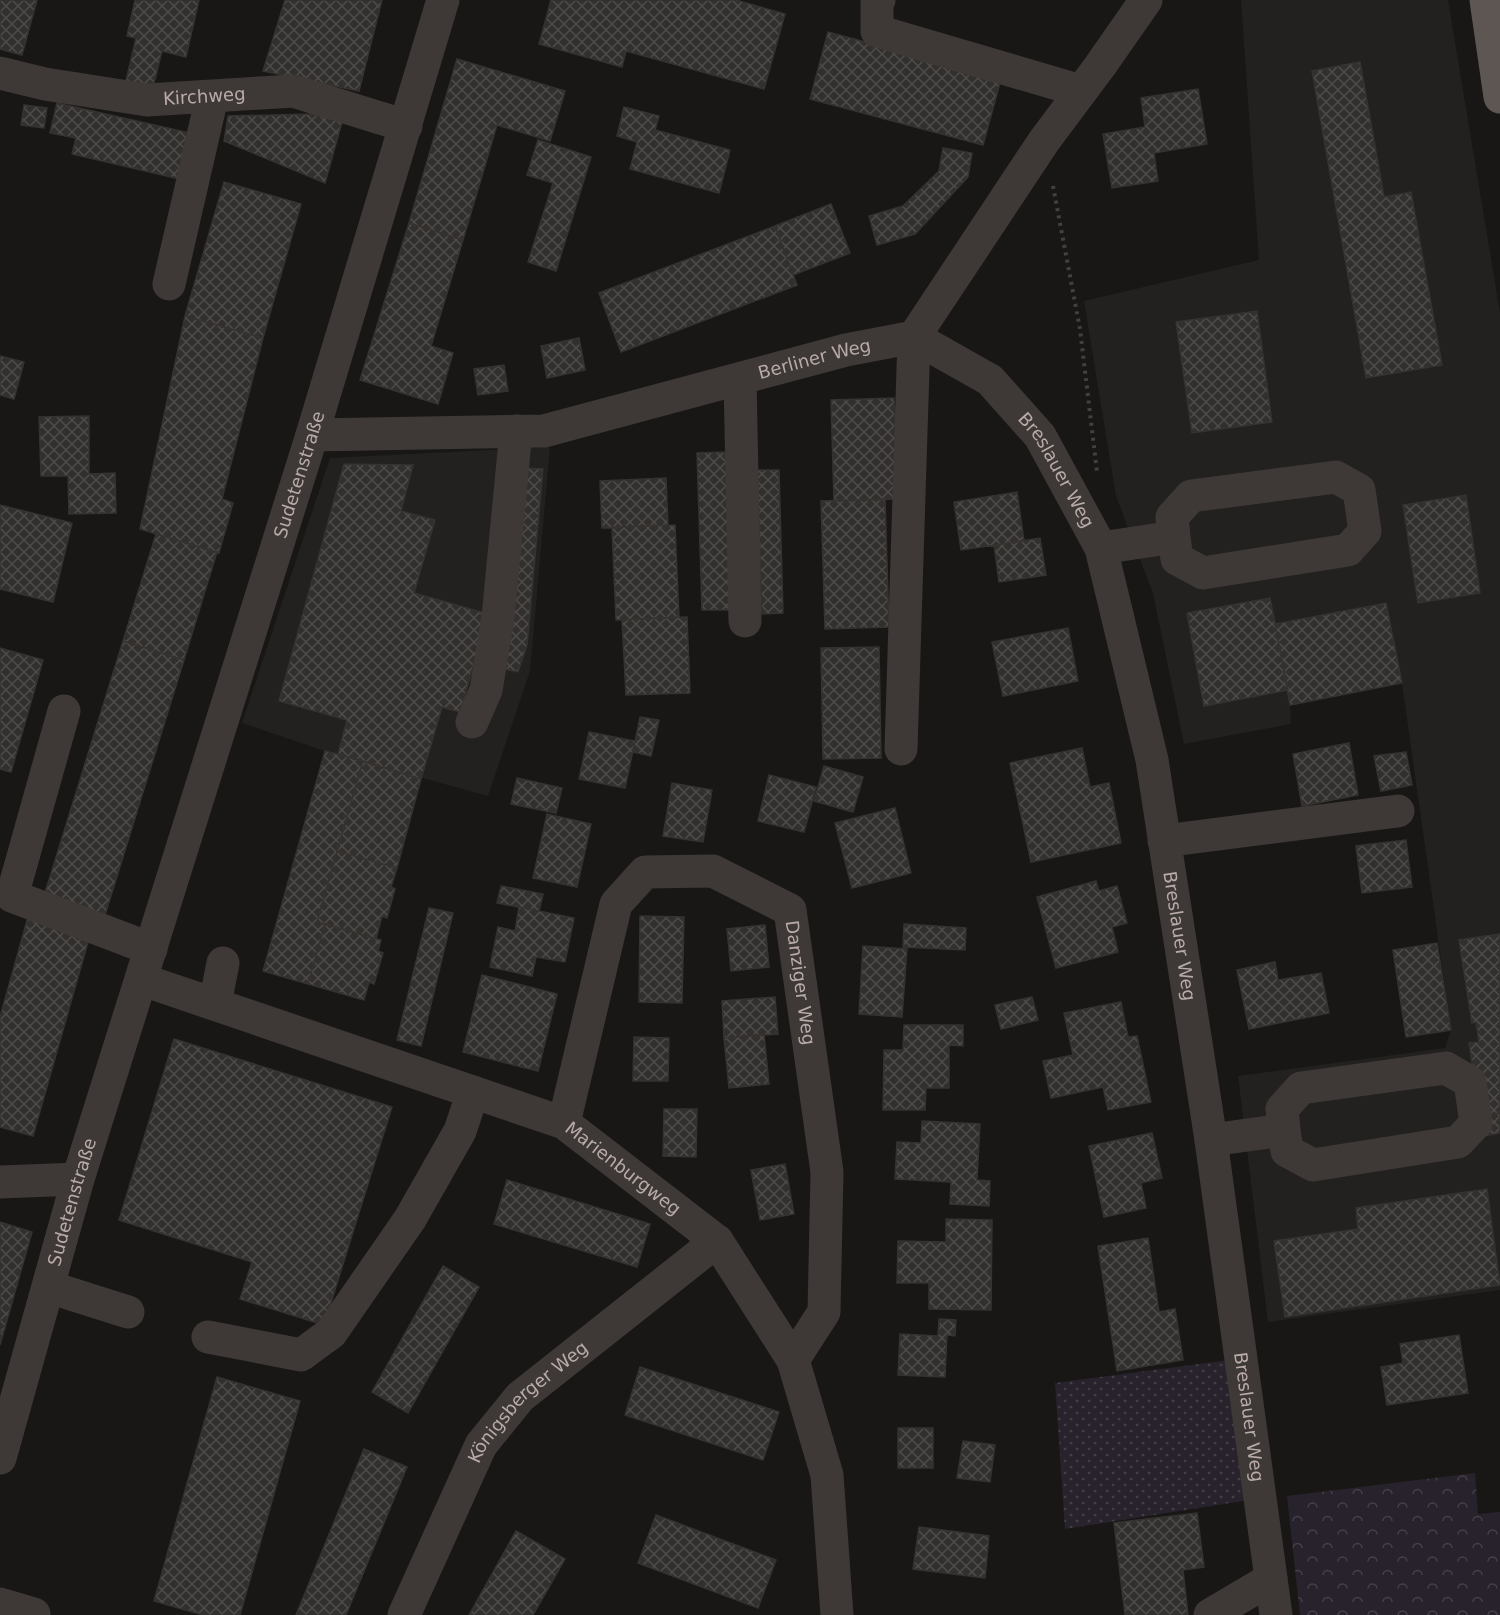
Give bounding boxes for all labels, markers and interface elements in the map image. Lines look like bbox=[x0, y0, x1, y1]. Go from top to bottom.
street label: Kirchweg bbox=[163, 83, 246, 109]
street label: Berliner Weg bbox=[756, 334, 873, 383]
street label: Sudetenstraße bbox=[269, 408, 329, 541]
street label: Breslauer Weg bbox=[1014, 408, 1099, 531]
street label: Breslauer Weg bbox=[1159, 870, 1200, 1002]
street label: Danziger Weg bbox=[782, 919, 820, 1046]
street label: Marienburgweg bbox=[561, 1117, 685, 1219]
street label: Sudetenstraße bbox=[43, 1135, 100, 1268]
street label: Königsberger Weg bbox=[463, 1337, 592, 1466]
street label: Breslauer Weg bbox=[1230, 1351, 1269, 1483]

